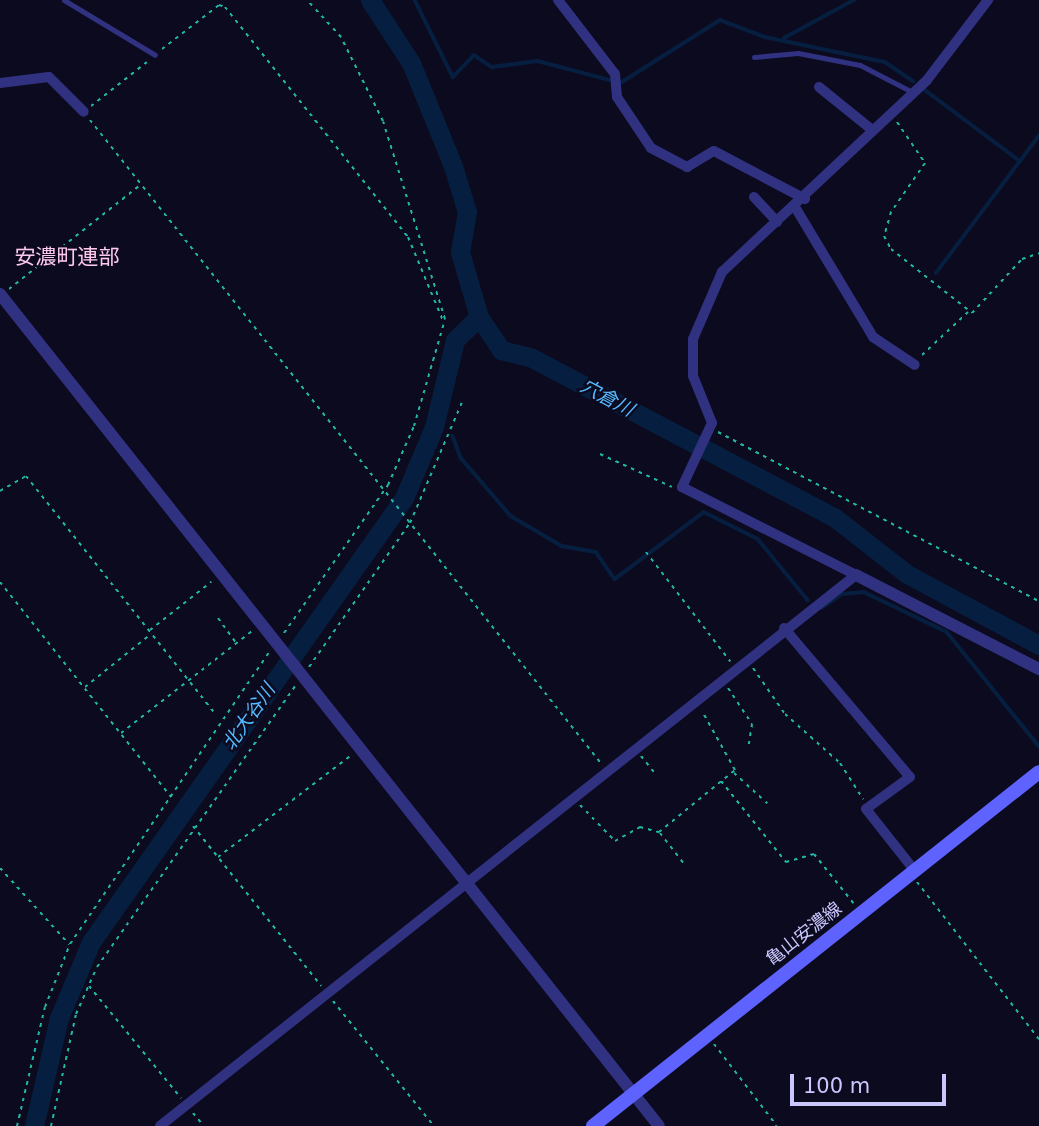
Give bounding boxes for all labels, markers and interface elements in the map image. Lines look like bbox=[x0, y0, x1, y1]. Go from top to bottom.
district label: 安濃町連部 bbox=[15, 244, 119, 270]
water label: 穴倉川 bbox=[576, 375, 638, 421]
water label: 北大谷川 bbox=[218, 679, 280, 755]
street label: 亀山安濃線 bbox=[762, 898, 846, 970]
scale bar bbox=[794, 1060, 950, 1104]
text: 100 m bbox=[803, 1074, 870, 1098]

